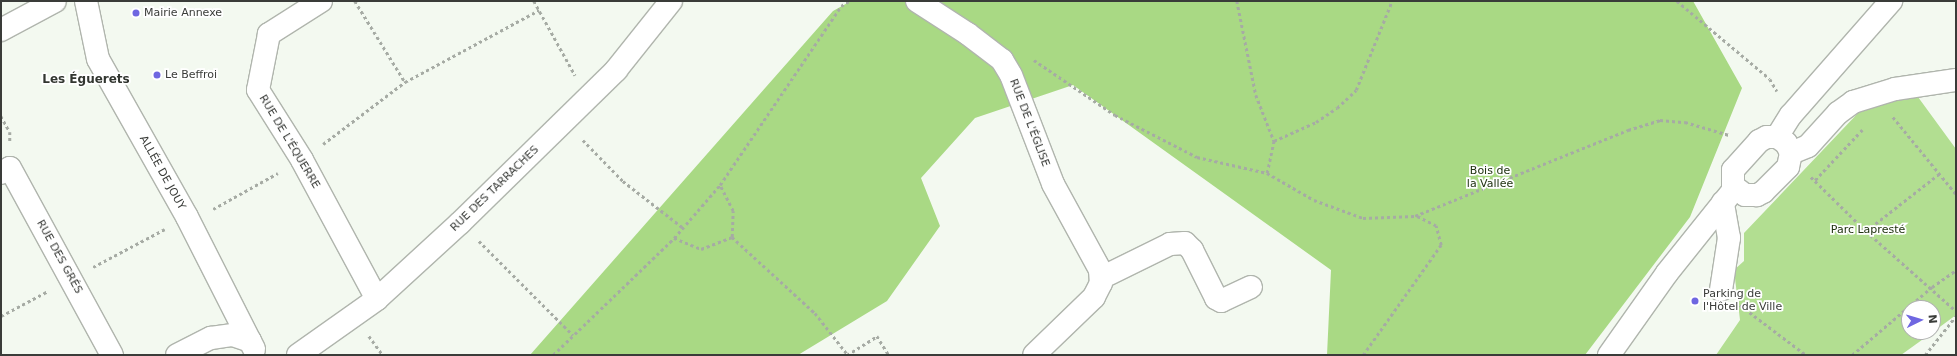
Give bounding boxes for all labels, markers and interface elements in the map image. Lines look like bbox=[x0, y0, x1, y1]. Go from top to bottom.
place label: Mairie Annexe bbox=[144, 6, 222, 20]
marker: Mairie Annexe bbox=[131, 8, 141, 18]
place label: Le Beffroi bbox=[165, 68, 217, 82]
marker: Le Beffroi bbox=[152, 70, 162, 80]
district label: Les Éguerets bbox=[42, 73, 130, 87]
street label: RUE DE L'ÉGLISE bbox=[1006, 77, 1052, 169]
street label: RUE DE L'ÉQUERRE bbox=[256, 93, 322, 191]
street label: ALLÉE DE JOUY bbox=[136, 134, 188, 212]
street label: RUE DES TARRACHES bbox=[448, 143, 542, 235]
park label: Bois de la Vallée bbox=[1467, 165, 1513, 191]
street label: RUE DES GRÉS bbox=[33, 218, 85, 296]
park label: Parc Lapresté bbox=[1831, 223, 1905, 237]
place label: Parking de l'Hôtel de Ville bbox=[1703, 288, 1782, 314]
marker: Parking de l'Hôtel de Ville bbox=[1690, 296, 1700, 306]
north arrow bbox=[1901, 300, 1941, 340]
text: N bbox=[1926, 314, 1939, 324]

